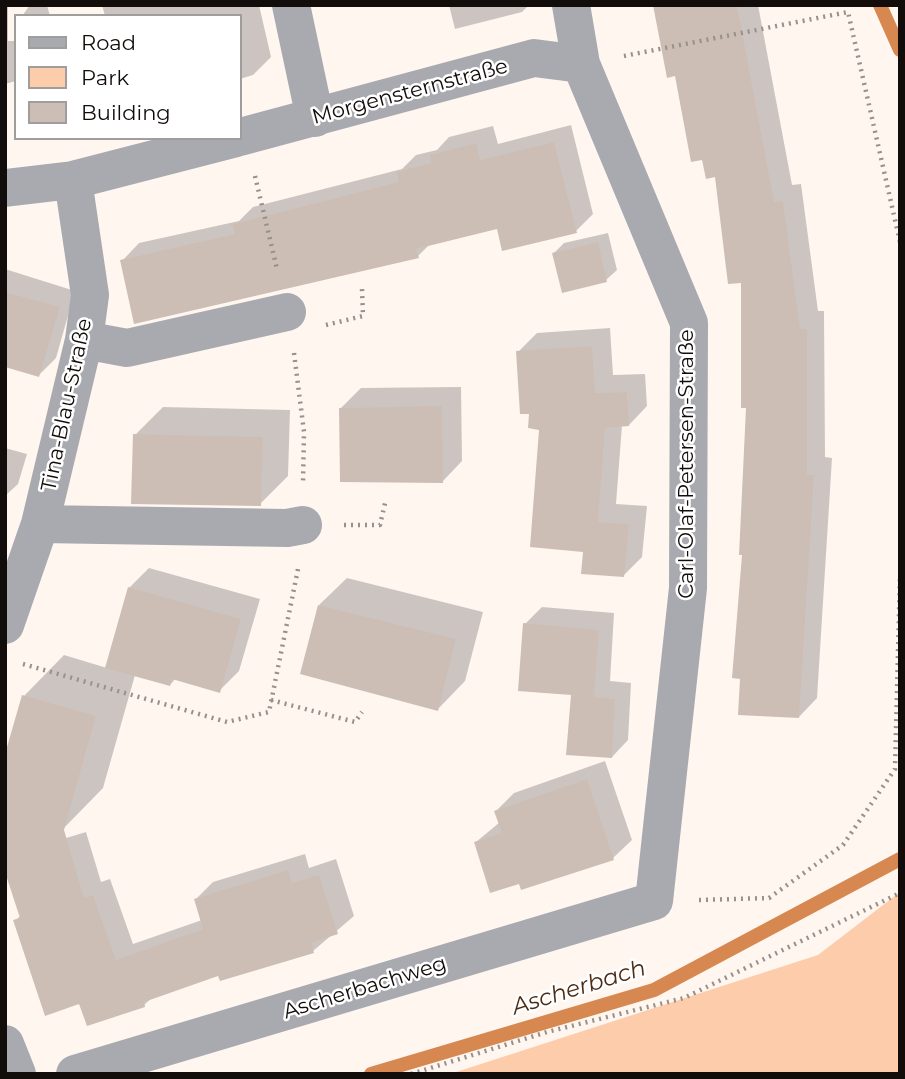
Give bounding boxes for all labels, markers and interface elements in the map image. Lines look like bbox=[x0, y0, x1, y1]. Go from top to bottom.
legend bbox=[14, 14, 242, 140]
text: Road bbox=[81, 30, 136, 55]
street label: Morgensternstraße bbox=[309, 54, 511, 130]
text: Park bbox=[81, 65, 129, 90]
text: Building bbox=[81, 100, 171, 125]
street label: Tina-Blau-Straße bbox=[36, 316, 98, 494]
street label: Carl-Olaf-Petersen-Straße bbox=[674, 329, 700, 599]
street label: Ascherbachweg bbox=[280, 951, 450, 1025]
water label: Ascherbach bbox=[509, 955, 649, 1021]

